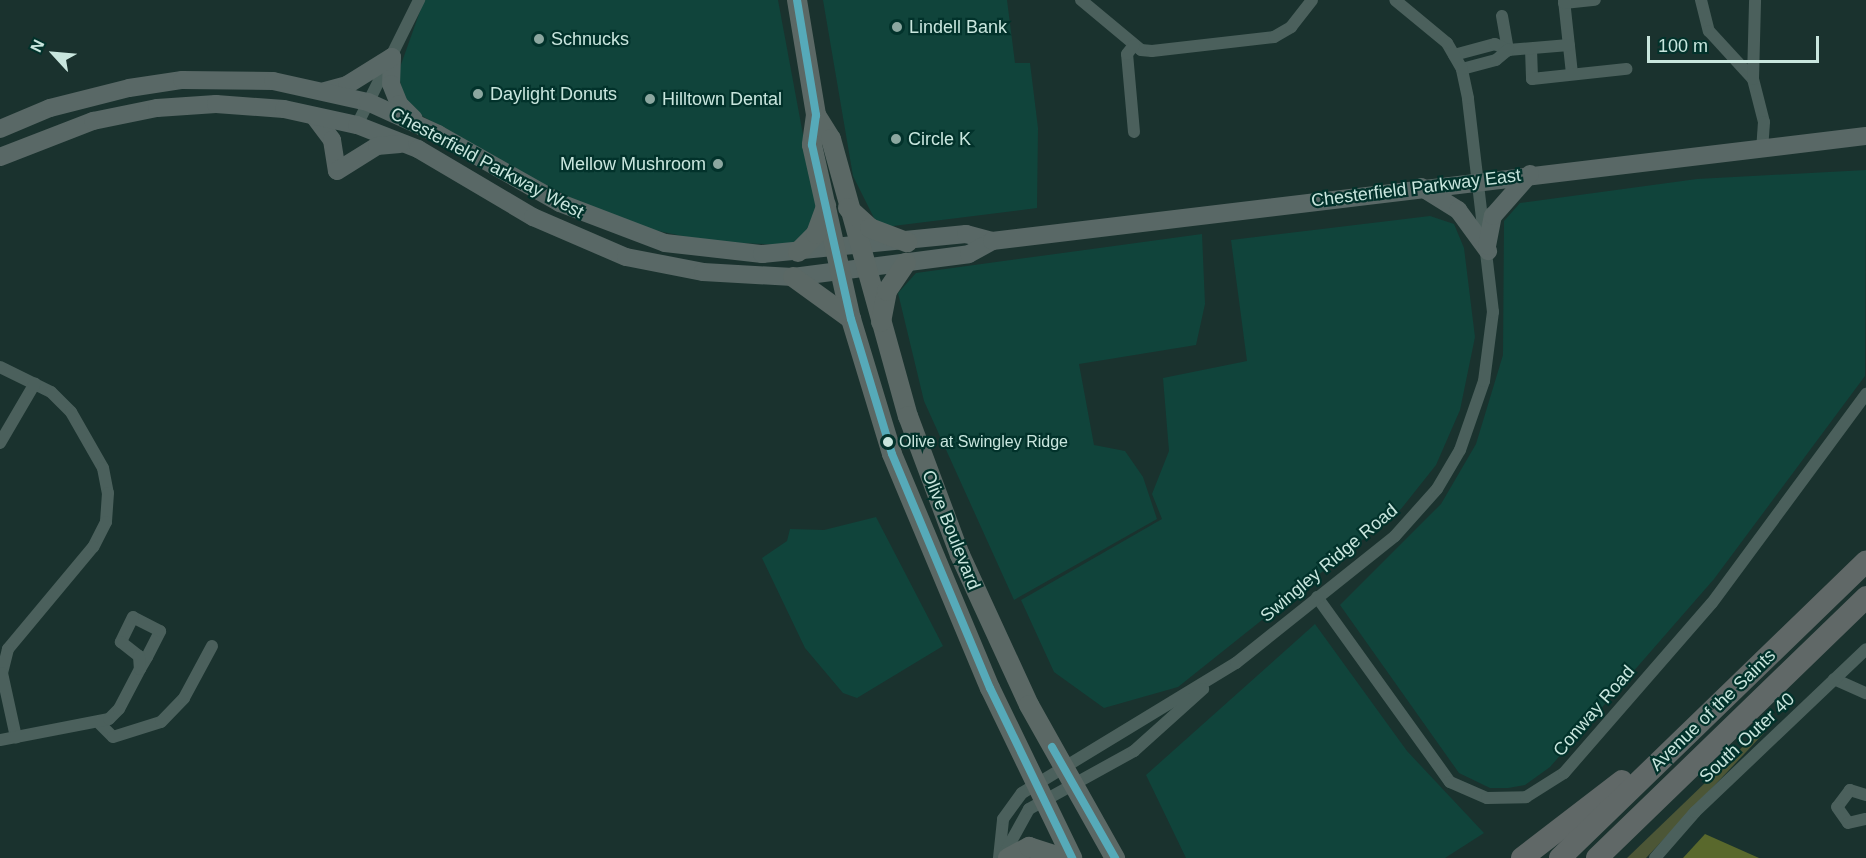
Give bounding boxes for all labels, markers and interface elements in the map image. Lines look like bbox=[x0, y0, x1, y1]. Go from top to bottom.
place label: Lindell Bank bbox=[909, 16, 1007, 38]
marker: Lindell Bank bbox=[890, 20, 904, 34]
north arrow bbox=[24, 24, 84, 84]
scale bar bbox=[1650, 24, 1822, 62]
place label: Schnucks bbox=[551, 28, 629, 50]
marker: Schnucks bbox=[532, 32, 546, 46]
text: 100 m bbox=[1658, 36, 1708, 56]
text: N bbox=[27, 37, 48, 55]
place label: Daylight Donuts bbox=[490, 83, 617, 105]
marker: Daylight Donuts bbox=[471, 87, 485, 101]
place label: Hilltown Dental bbox=[662, 88, 782, 110]
marker: Hilltown Dental bbox=[643, 92, 657, 106]
street label: Chesterfield Parkway West bbox=[387, 103, 587, 223]
place label: Circle K bbox=[908, 128, 971, 150]
marker: Circle K bbox=[889, 132, 903, 146]
place label: Mellow Mushroom bbox=[560, 153, 706, 175]
marker: Mellow Mushroom bbox=[711, 157, 725, 171]
street label: Chesterfield Parkway East bbox=[1310, 164, 1522, 212]
place label: Olive at Swingley Ridge bbox=[899, 432, 1068, 452]
marker: Olive at Swingley Ridge bbox=[882, 436, 894, 448]
street label: Olive Boulevard bbox=[917, 467, 985, 593]
street label: Swingley Ridge Road bbox=[1256, 499, 1402, 627]
street label: Avenue of the Saints bbox=[1646, 645, 1780, 775]
street label: Conway Road bbox=[1549, 661, 1639, 761]
street label: South Outer 40 bbox=[1695, 688, 1799, 788]

